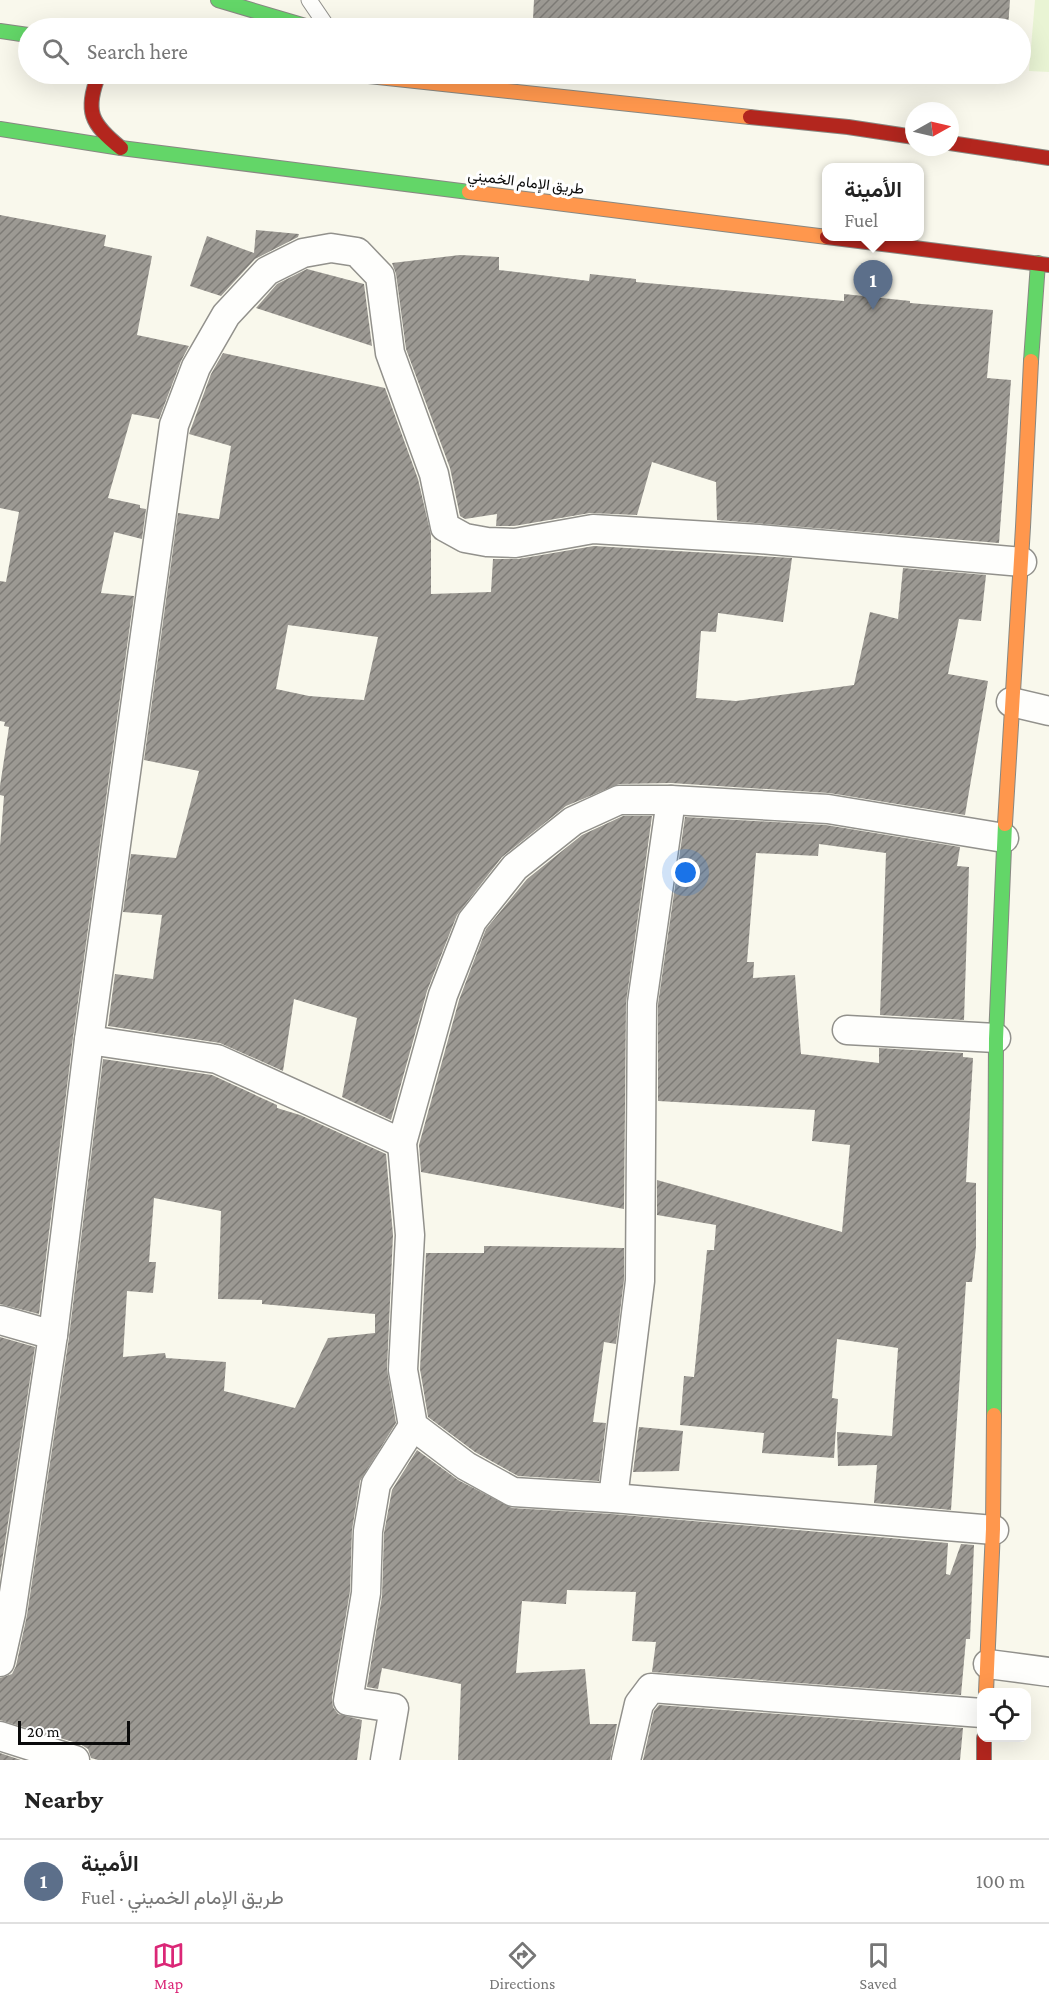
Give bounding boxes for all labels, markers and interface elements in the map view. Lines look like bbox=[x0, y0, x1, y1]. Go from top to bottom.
search box bbox=[18, 18, 1031, 84]
icon: search bbox=[39, 35, 72, 68]
text: Search here bbox=[87, 39, 188, 64]
north arrow bbox=[905, 102, 959, 156]
popup bbox=[822, 163, 924, 241]
street label: طريق الإمام الخميني bbox=[466, 167, 585, 202]
text: الأمينة bbox=[844, 177, 902, 202]
text: Fuel bbox=[844, 209, 878, 231]
pin: 1 bbox=[854, 260, 892, 310]
your location bbox=[671, 858, 700, 887]
map controls bbox=[977, 1688, 1031, 1742]
button: locate bbox=[977, 1688, 1031, 1742]
scale bar bbox=[18, 1718, 130, 1746]
text: 20 m bbox=[27, 1723, 60, 1740]
text: Nearby bbox=[24, 1785, 103, 1814]
text: الأمينة bbox=[81, 1851, 139, 1876]
text: 1 bbox=[40, 1870, 47, 1892]
text: 100 m bbox=[976, 1870, 1025, 1892]
text: Fuel · طريق الإمام الخميني bbox=[81, 1886, 284, 1908]
tab: Map bbox=[152, 1939, 185, 1992]
tab: Directions bbox=[489, 1939, 555, 1992]
tab: Saved bbox=[859, 1939, 897, 1992]

